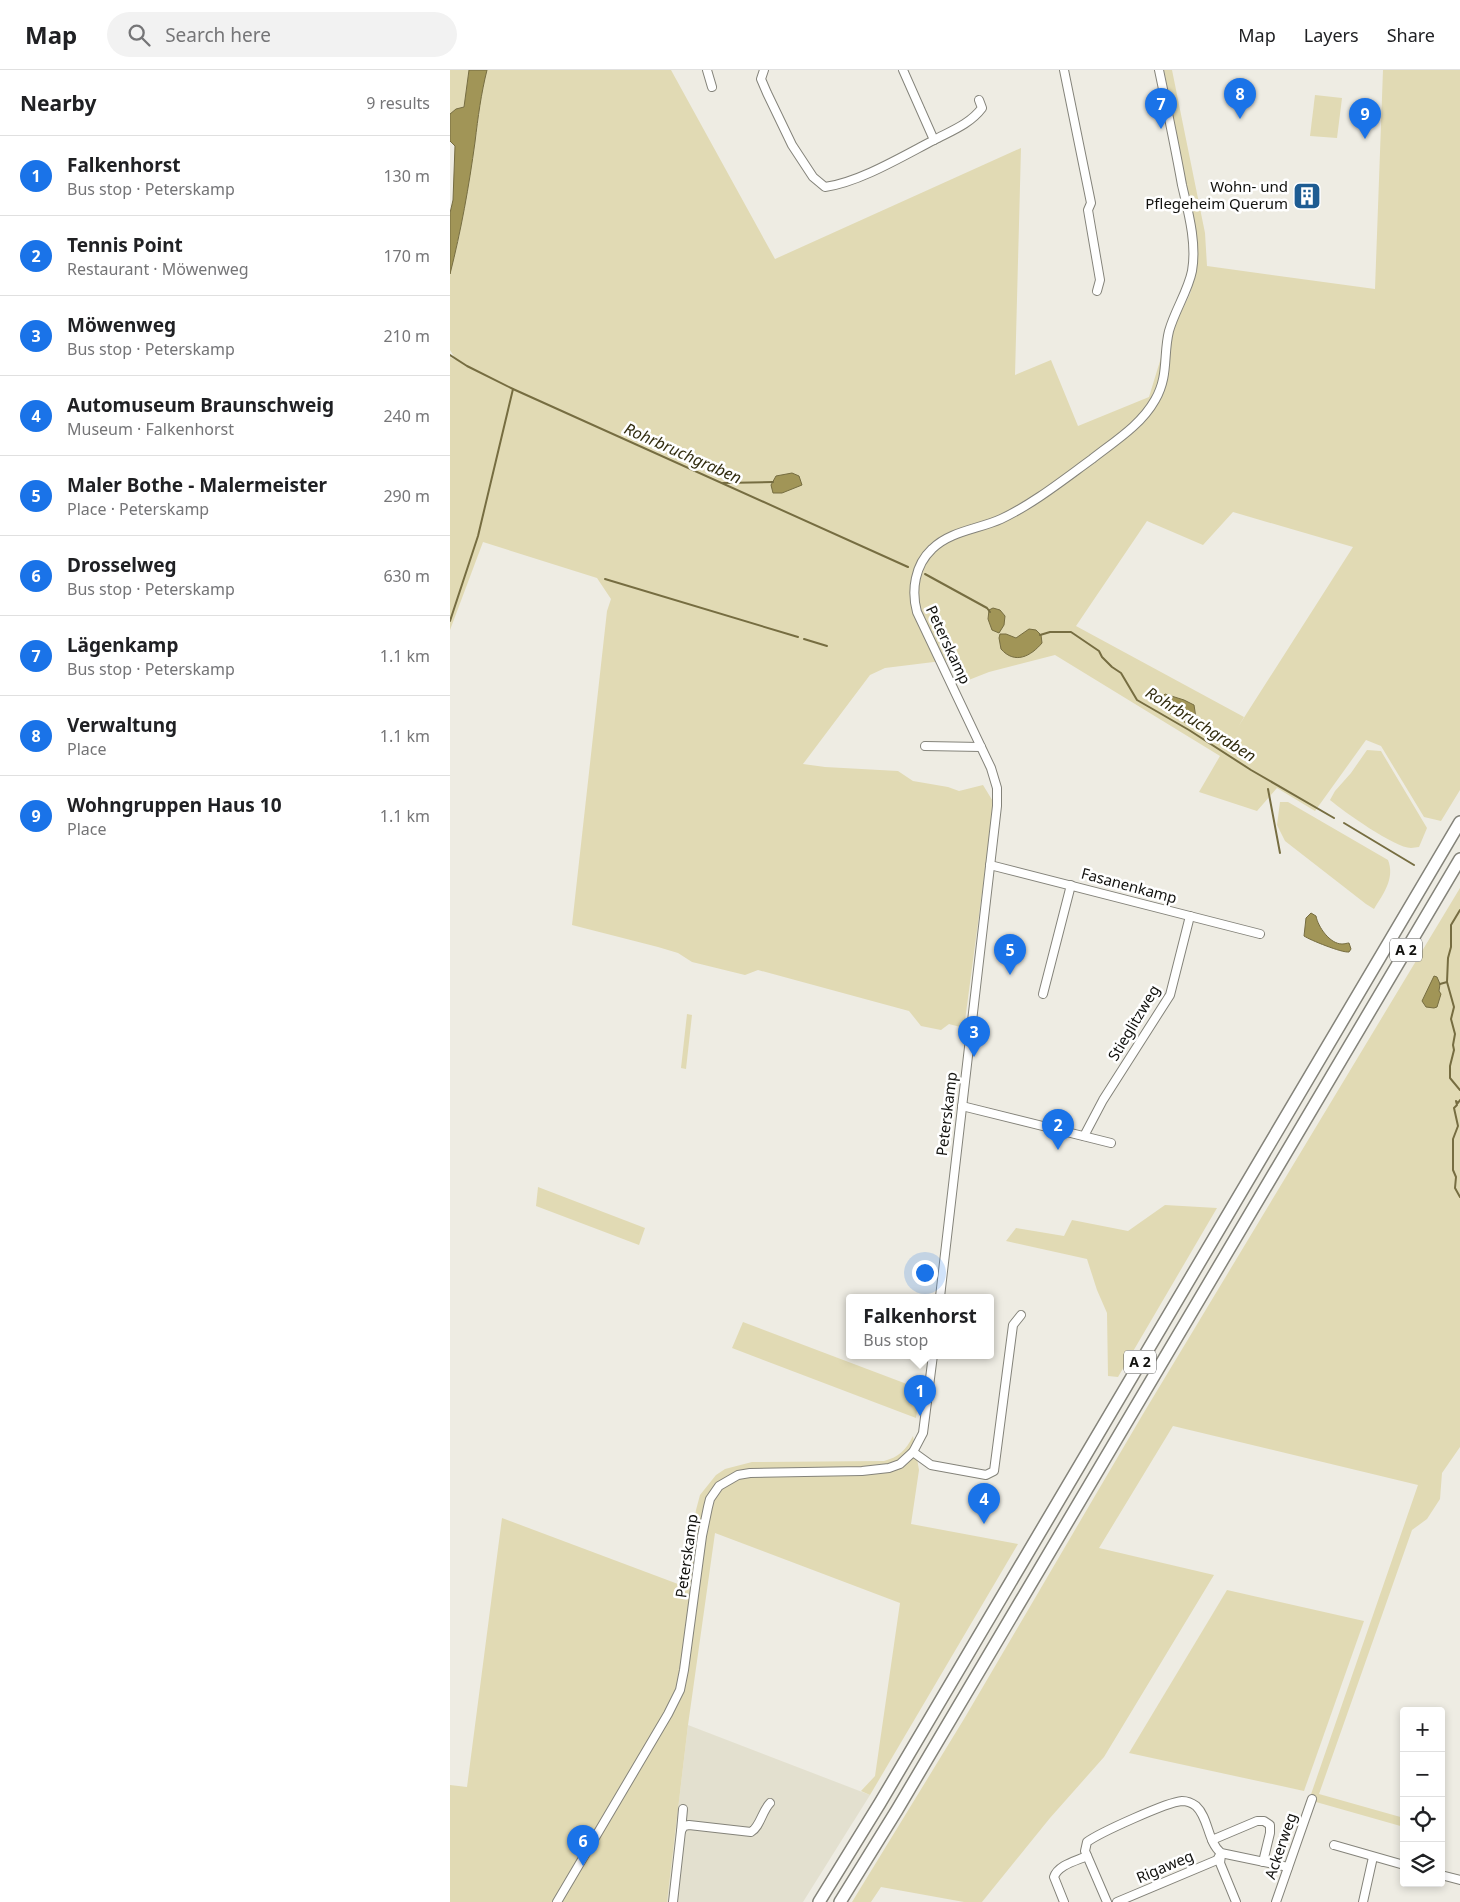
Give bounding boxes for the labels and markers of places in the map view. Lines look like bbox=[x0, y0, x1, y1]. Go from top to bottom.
pin: 8 bbox=[1224, 78, 1256, 119]
pin: 7 bbox=[1145, 88, 1177, 129]
pin: 9 bbox=[1349, 98, 1381, 139]
place label: Wohn- und Pflegeheim Querum bbox=[1145, 176, 1288, 213]
building icon: Wohn- und Pflegeheim Querum bbox=[1292, 181, 1322, 211]
pin: 5 bbox=[994, 934, 1026, 975]
pin: 3 bbox=[958, 1016, 990, 1057]
pin: 2 bbox=[1042, 1109, 1074, 1150]
pin: 1 bbox=[904, 1375, 936, 1416]
pin: 4 bbox=[968, 1483, 1000, 1524]
pin: 6 bbox=[567, 1825, 599, 1866]

